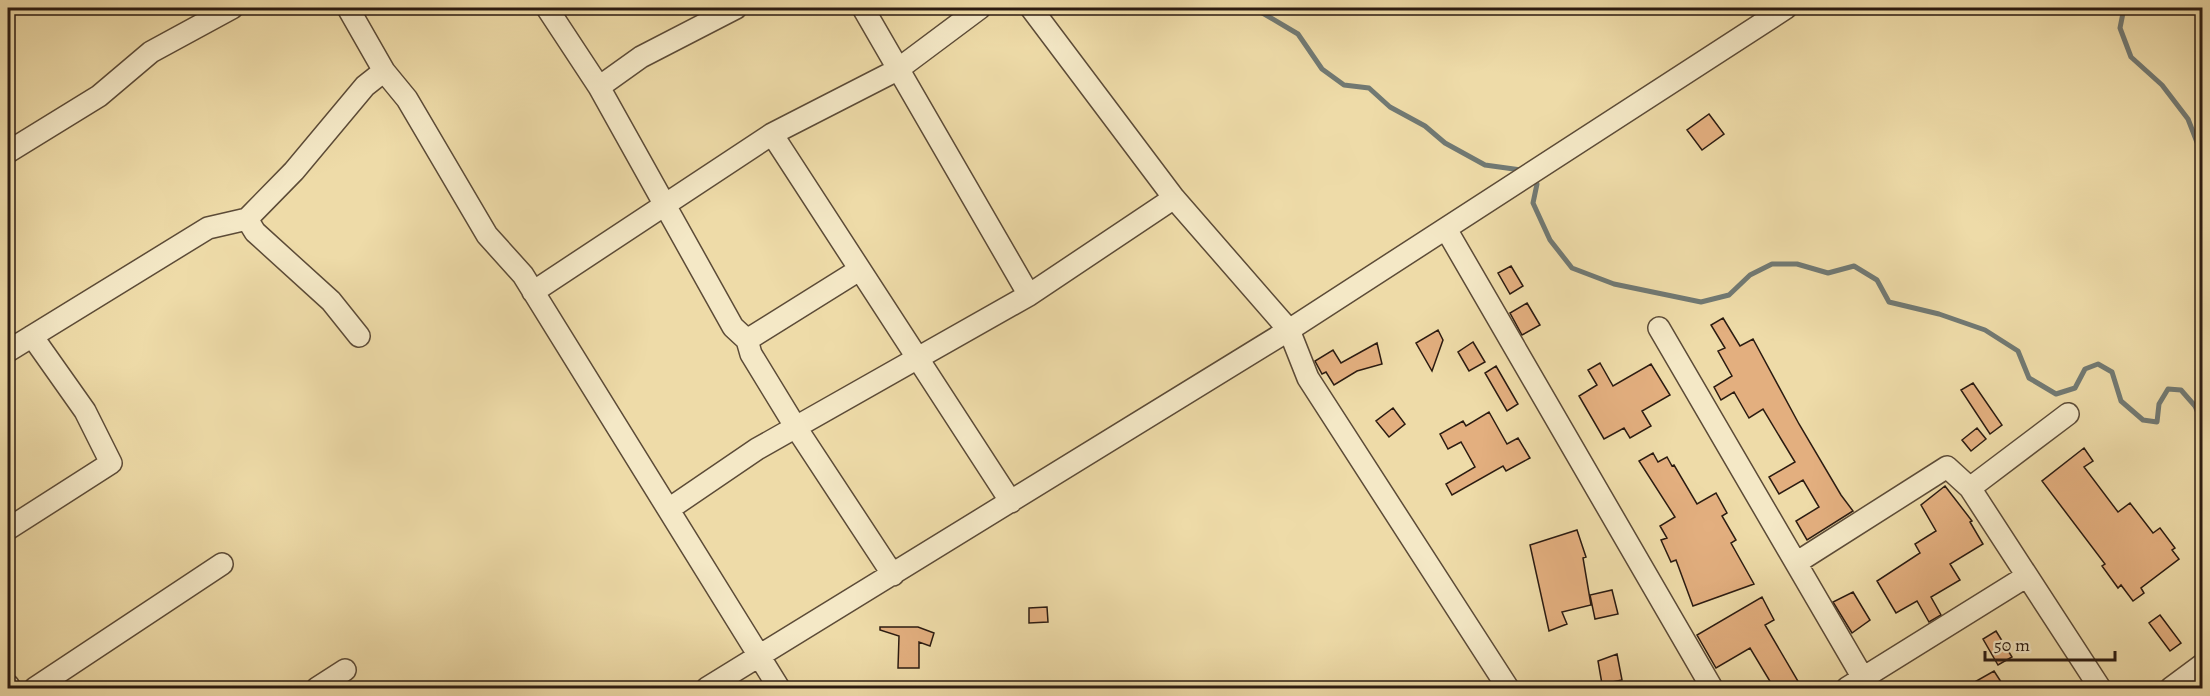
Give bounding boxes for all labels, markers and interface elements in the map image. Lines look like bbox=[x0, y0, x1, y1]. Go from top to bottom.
scale bar bbox=[1985, 624, 2116, 662]
text: 50 m bbox=[1994, 633, 2030, 657]

